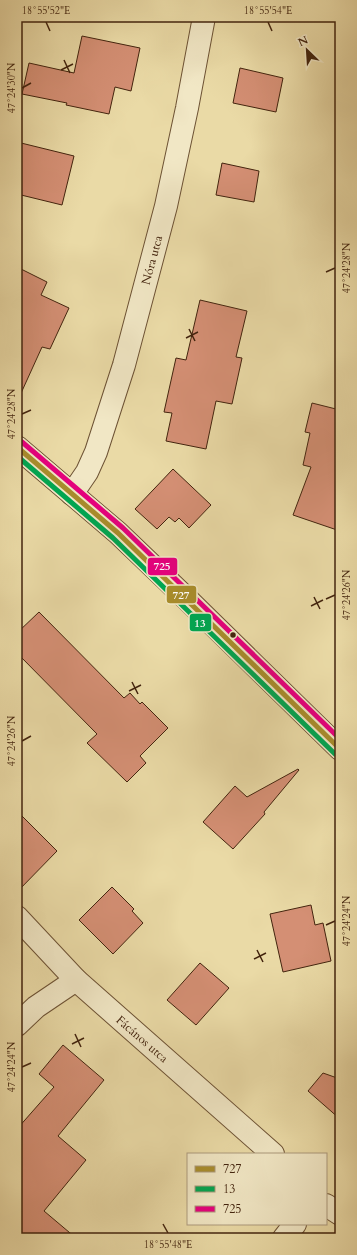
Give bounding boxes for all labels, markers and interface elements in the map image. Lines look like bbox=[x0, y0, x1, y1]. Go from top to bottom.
text: 18°55'52"E bbox=[22, 4, 70, 18]
text: 18°55'54"E bbox=[244, 4, 292, 18]
north arrow bbox=[287, 30, 327, 70]
text: N bbox=[295, 32, 311, 50]
text: 47°24'30"N bbox=[5, 62, 19, 113]
street label: Nóra utca bbox=[138, 233, 166, 286]
text: 47°24'28"N bbox=[340, 242, 354, 293]
text: 47°24'28"N bbox=[5, 388, 19, 439]
line badge: 725 bbox=[147, 557, 178, 576]
text: 725 bbox=[154, 559, 171, 574]
text: 47°24'26"N bbox=[340, 569, 354, 620]
line badge: 727 bbox=[166, 585, 197, 604]
text: 727 bbox=[173, 588, 190, 603]
line badge: 13 bbox=[189, 613, 212, 632]
text: 13 bbox=[194, 616, 206, 631]
unlabelled marker bbox=[228, 630, 238, 640]
text: 47°24'26"N bbox=[5, 715, 19, 766]
text: 47°24'24"N bbox=[340, 895, 354, 946]
street label: Fácános utca bbox=[113, 1012, 172, 1067]
text: 47°24'24"N bbox=[5, 1041, 19, 1092]
legend bbox=[187, 1153, 327, 1225]
text: 727 bbox=[223, 1161, 241, 1177]
text: 13 bbox=[223, 1181, 235, 1197]
text: 725 bbox=[223, 1201, 241, 1217]
text: 18°55'48"E bbox=[144, 1238, 192, 1252]

